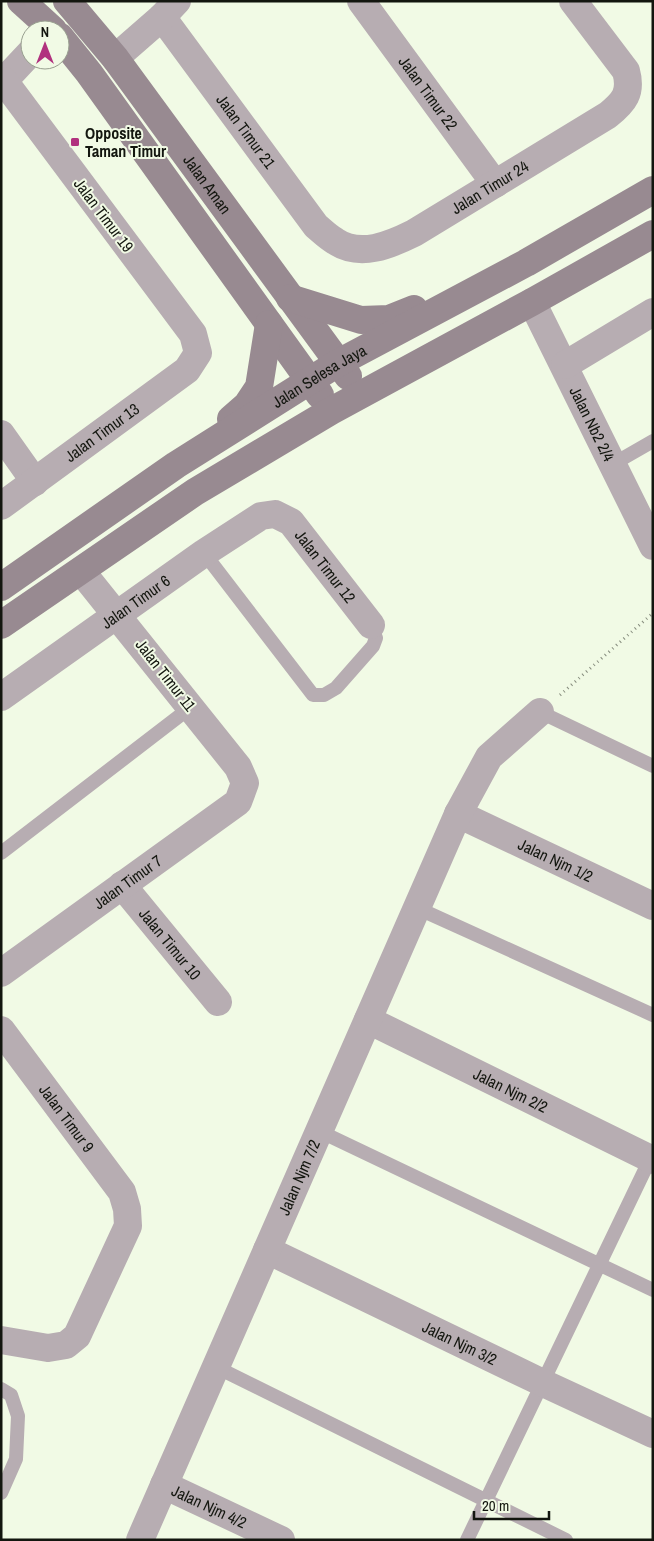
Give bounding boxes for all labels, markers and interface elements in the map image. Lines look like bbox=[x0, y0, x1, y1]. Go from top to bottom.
north arrow bbox=[20, 20, 70, 70]
text: N bbox=[41, 23, 49, 41]
street label: Jalan Timur 22 bbox=[394, 51, 463, 135]
street label: Jalan Timur 21 bbox=[212, 90, 281, 173]
place label: Opposite Taman Timur bbox=[85, 122, 167, 162]
marker: Opposite Taman Timur bbox=[69, 136, 81, 148]
street label: Jalan Aman bbox=[178, 150, 237, 218]
street label: Jalan Timur 24 bbox=[447, 155, 533, 219]
street label: Jalan Timur 19 bbox=[69, 174, 139, 256]
street label: Jalan Selesa Jaya bbox=[268, 339, 371, 413]
street label: Jalan Nb2 2/4 bbox=[565, 383, 620, 465]
street label: Jalan Timur 13 bbox=[60, 398, 144, 467]
street label: Jalan Timur 12 bbox=[290, 525, 361, 607]
street label: Jalan Timur 6 bbox=[97, 569, 174, 634]
street label: Jalan Timur 11 bbox=[131, 634, 202, 716]
street label: Jalan Njm 1/2 bbox=[515, 833, 597, 887]
street label: Jalan Timur 7 bbox=[89, 849, 166, 914]
street label: Jalan Timur 10 bbox=[134, 903, 206, 984]
street label: Jalan Njm 2/2 bbox=[470, 1063, 552, 1118]
street label: Jalan Timur 9 bbox=[34, 1080, 100, 1157]
street label: Jalan Njm 7/2 bbox=[273, 1136, 325, 1218]
street label: Jalan Njm 3/2 bbox=[419, 1316, 501, 1370]
street label: Jalan Njm 4/2 bbox=[168, 1479, 250, 1533]
scale bar bbox=[474, 1488, 549, 1520]
text: 20 m bbox=[482, 1495, 509, 1516]

